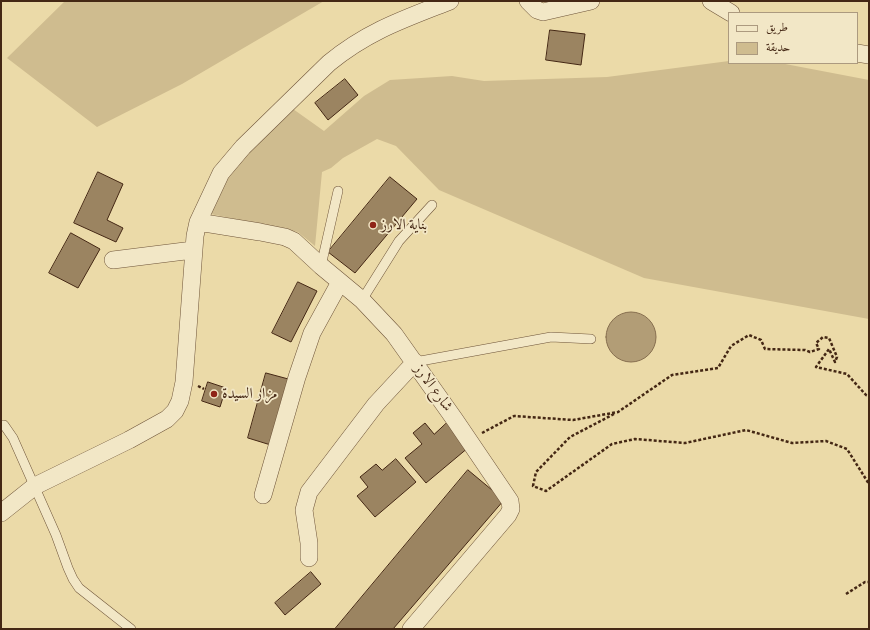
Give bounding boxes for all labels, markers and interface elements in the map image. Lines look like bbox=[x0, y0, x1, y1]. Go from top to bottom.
legend bbox=[728, 12, 858, 64]
text: طريق bbox=[766, 20, 788, 34]
text: حديقة bbox=[766, 40, 790, 54]
place label: بناية الارز bbox=[381, 216, 427, 234]
marker: بناية الارز bbox=[368, 220, 378, 230]
street label: شارع الارز bbox=[410, 361, 456, 415]
place label: مزار السيدة bbox=[222, 385, 277, 403]
marker: مزار السيدة bbox=[209, 389, 219, 399]

